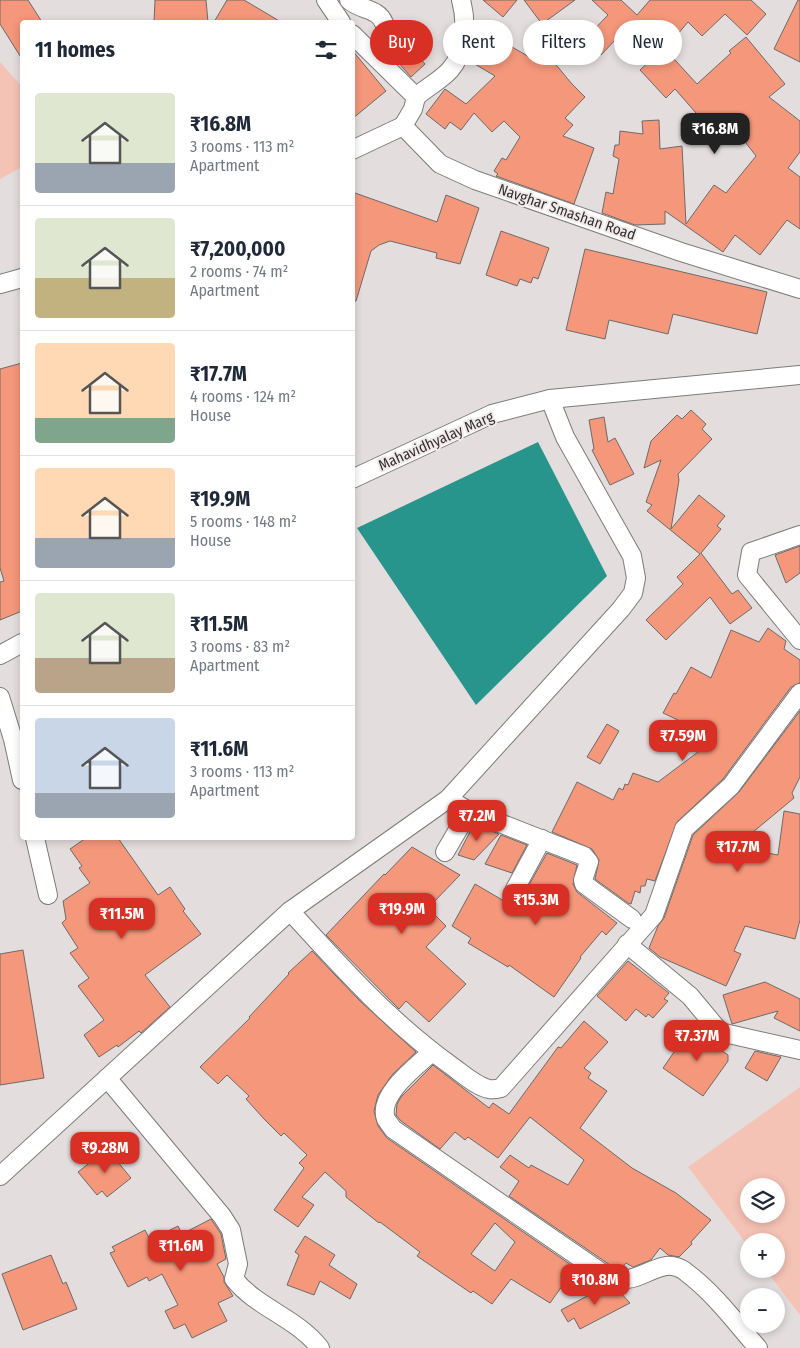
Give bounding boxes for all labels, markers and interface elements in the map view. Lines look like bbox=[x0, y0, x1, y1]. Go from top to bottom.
chip: Buy bbox=[370, 20, 433, 65]
chip: Rent bbox=[443, 20, 513, 65]
chip: Filters bbox=[523, 20, 604, 65]
chip: New bbox=[614, 20, 682, 65]
icon: filters bbox=[312, 36, 340, 64]
text: 11 homes bbox=[35, 37, 115, 63]
text: ₹16.8M bbox=[190, 111, 251, 137]
pin: ₹16.8M bbox=[674, 112, 756, 155]
icon: home bbox=[75, 113, 135, 173]
text: ₹16.8M bbox=[692, 119, 738, 138]
text: 3 rooms · 113 m² bbox=[190, 137, 294, 156]
text: Apartment bbox=[190, 156, 259, 175]
street label: Navghar Smashan Road bbox=[496, 180, 638, 244]
text: ₹7,200,000 bbox=[190, 236, 285, 262]
icon: home bbox=[75, 238, 135, 298]
text: 2 rooms · 74 m² bbox=[190, 262, 288, 281]
text: Apartment bbox=[190, 281, 259, 300]
text: ₹17.7M bbox=[190, 361, 247, 387]
icon: home bbox=[75, 363, 135, 423]
text: 4 rooms · 124 m² bbox=[190, 387, 296, 406]
text: House bbox=[190, 406, 231, 425]
street label: Mahavidhyalay Marg bbox=[376, 407, 496, 475]
text: ₹19.9M bbox=[190, 486, 250, 512]
icon: home bbox=[75, 488, 135, 548]
text: 5 rooms · 148 m² bbox=[190, 512, 297, 531]
text: House bbox=[190, 531, 231, 550]
text: ₹11.5M bbox=[190, 611, 248, 637]
icon: home bbox=[75, 613, 135, 673]
text: 3 rooms · 83 m² bbox=[190, 637, 290, 656]
text: Apartment bbox=[190, 656, 259, 675]
pin: ₹7.59M bbox=[642, 720, 724, 762]
text: ₹7.59M bbox=[660, 726, 706, 745]
text: ₹11.6M bbox=[190, 736, 248, 762]
icon: home bbox=[75, 738, 135, 798]
text: 3 rooms · 113 m² bbox=[190, 762, 294, 781]
text: Apartment bbox=[190, 781, 259, 800]
pin: ₹7.2M bbox=[442, 800, 512, 842]
text: ₹7.2M bbox=[458, 806, 496, 825]
pin: ₹17.7M bbox=[697, 830, 779, 873]
text: ₹17.7M bbox=[716, 837, 760, 856]
pin: ₹15.3M bbox=[495, 884, 577, 926]
text: ₹15.3M bbox=[513, 890, 559, 909]
pin: ₹19.9M bbox=[361, 892, 443, 935]
pin: ₹11.5M bbox=[81, 898, 163, 940]
text: ₹19.9M bbox=[379, 899, 425, 918]
text: ₹11.5M bbox=[100, 904, 144, 923]
pin: ₹7.37M bbox=[656, 1020, 738, 1062]
text: ₹7.37M bbox=[675, 1026, 719, 1045]
pin: ₹9.28M bbox=[64, 1132, 146, 1174]
text: ₹9.28M bbox=[81, 1138, 129, 1157]
map controls bbox=[740, 1178, 785, 1333]
button: layers bbox=[740, 1178, 785, 1223]
pin: ₹11.6M bbox=[140, 1230, 222, 1272]
button: + bbox=[740, 1233, 785, 1278]
text: ₹11.6M bbox=[159, 1236, 203, 1255]
pin: ₹10.8M bbox=[554, 1264, 636, 1306]
text: ₹10.8M bbox=[572, 1270, 618, 1289]
button: − bbox=[740, 1288, 785, 1333]

